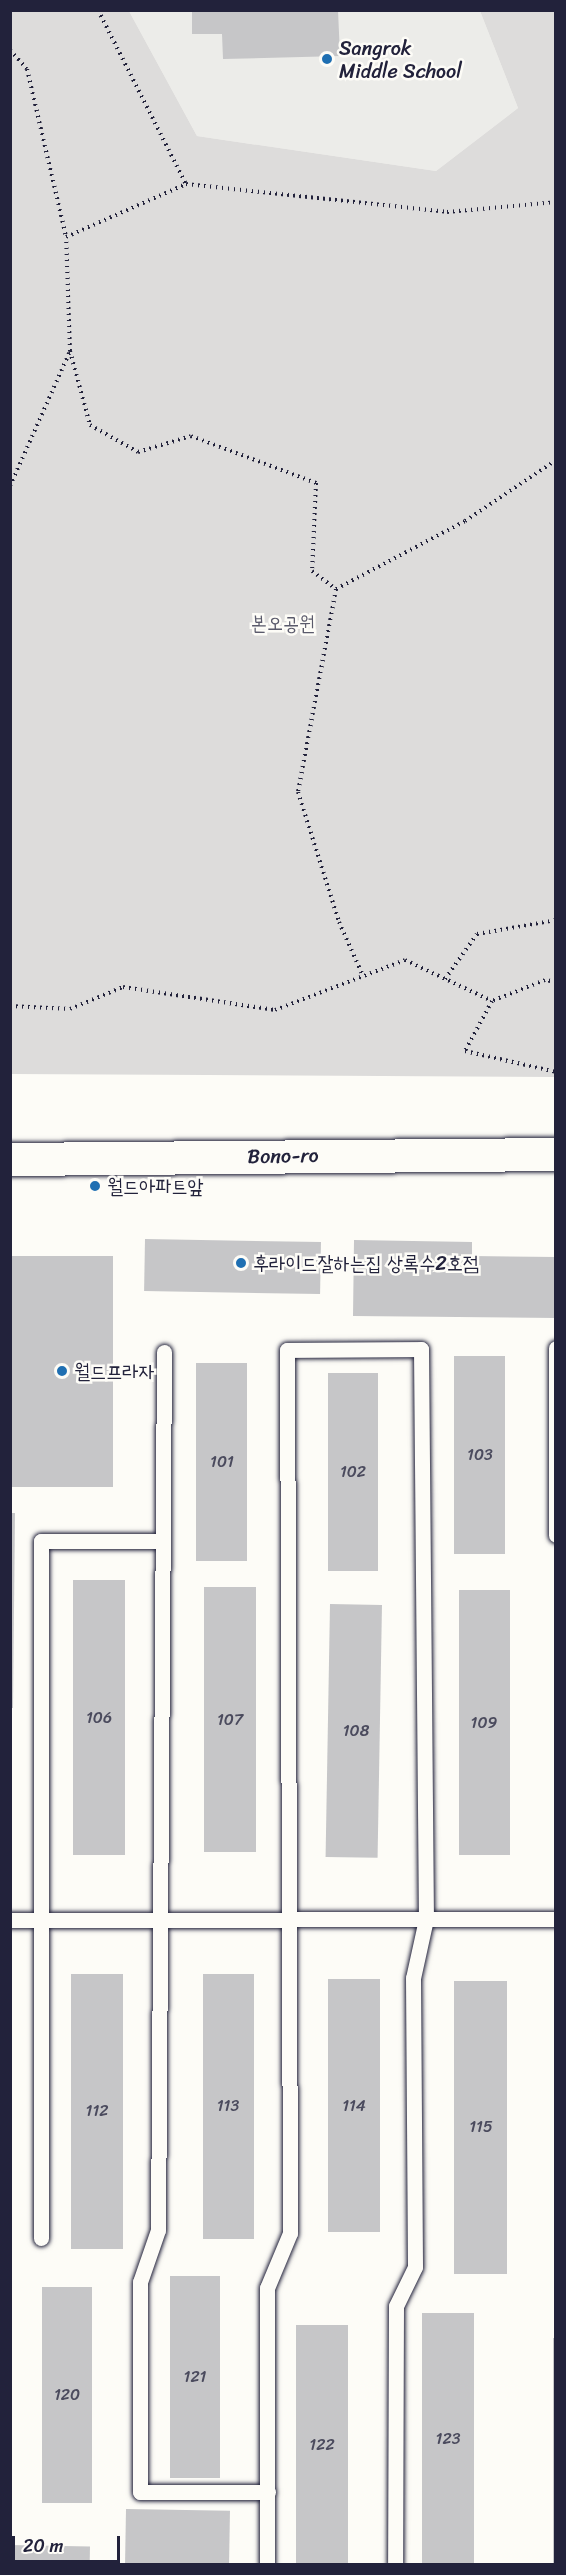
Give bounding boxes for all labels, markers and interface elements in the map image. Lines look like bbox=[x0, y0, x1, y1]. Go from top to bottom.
place label: Sangrok Middle School bbox=[339, 36, 462, 83]
marker: Sangrok Middle School bbox=[320, 52, 334, 66]
park label: 본오공원 bbox=[251, 611, 315, 635]
street label: Bono-ro bbox=[247, 1143, 319, 1169]
place label: 월드아파트앞 bbox=[107, 1174, 204, 1198]
marker: 월드아파트앞 bbox=[88, 1179, 102, 1193]
place label: 후라이드잘하는집 상록수2호점 bbox=[253, 1251, 479, 1275]
marker: 후라이드잘하는집 상록수2호점 bbox=[234, 1256, 248, 1270]
place label: 월드프라자 bbox=[74, 1359, 154, 1383]
marker: 월드프라자 bbox=[55, 1364, 69, 1378]
house number: 103 bbox=[467, 1445, 493, 1465]
house number: 101 bbox=[210, 1452, 234, 1472]
house number: 102 bbox=[340, 1462, 366, 1482]
house number: 106 bbox=[86, 1708, 112, 1728]
house number: 107 bbox=[217, 1710, 243, 1730]
house number: 109 bbox=[471, 1713, 497, 1733]
house number: 108 bbox=[343, 1721, 369, 1741]
house number: 113 bbox=[217, 2096, 239, 2116]
house number: 114 bbox=[342, 2096, 366, 2116]
house number: 112 bbox=[86, 2101, 108, 2121]
house number: 115 bbox=[469, 2117, 493, 2137]
house number: 121 bbox=[184, 2367, 206, 2387]
house number: 120 bbox=[54, 2385, 80, 2405]
house number: 123 bbox=[436, 2429, 460, 2449]
house number: 122 bbox=[309, 2435, 335, 2455]
scale bar bbox=[15, 2524, 123, 2562]
text: 20 m bbox=[23, 2530, 63, 2562]

